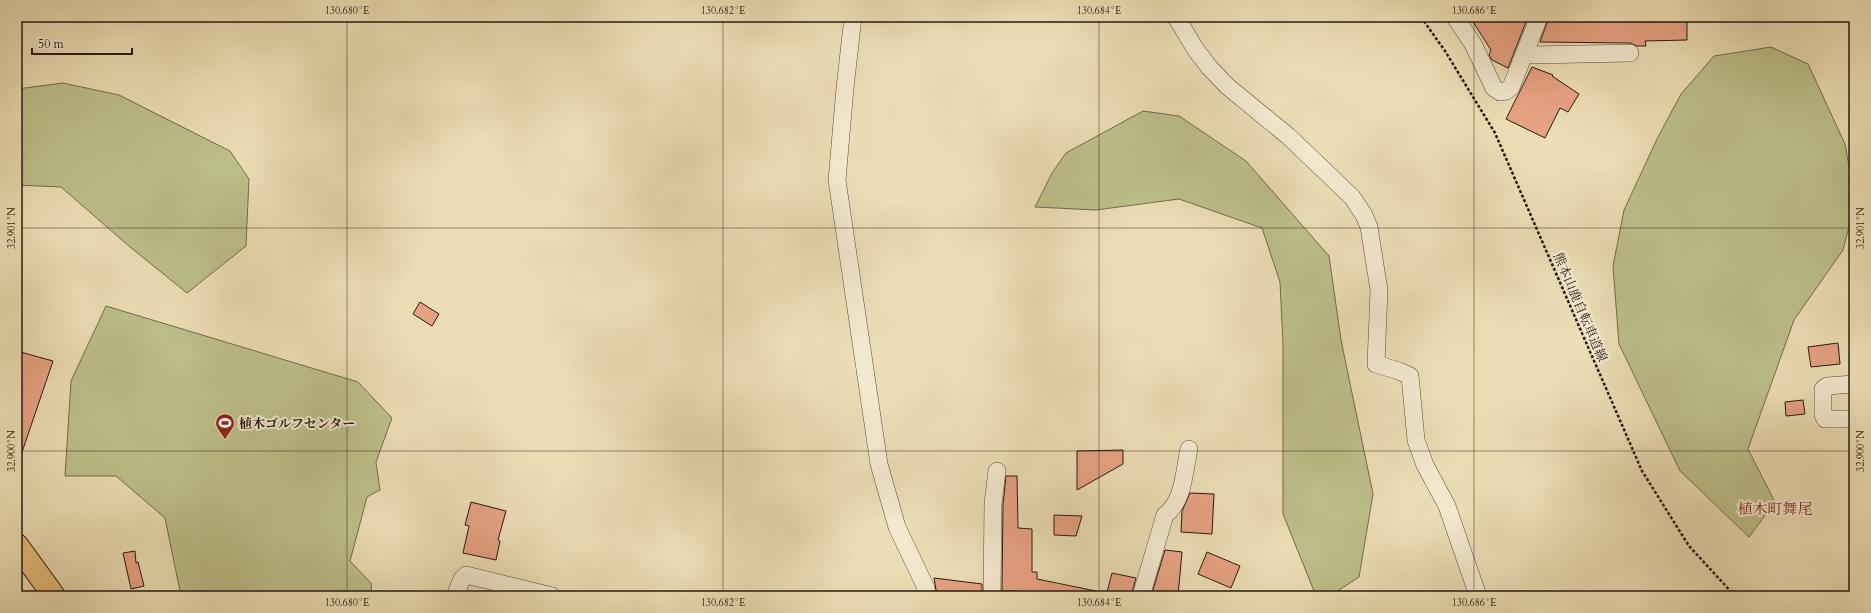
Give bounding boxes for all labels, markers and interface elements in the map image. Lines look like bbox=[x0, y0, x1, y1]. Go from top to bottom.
text: 130.680°E bbox=[325, 4, 369, 18]
text: 130.682°E bbox=[701, 4, 745, 18]
text: 130.684°E bbox=[1077, 4, 1121, 18]
text: 130.686°E bbox=[1452, 4, 1496, 18]
scale bar bbox=[32, 30, 132, 56]
text: 50 m bbox=[38, 36, 65, 52]
text: 32.901°N bbox=[5, 207, 19, 249]
text: 32.901°N bbox=[1854, 207, 1868, 249]
street label: 熊本山鹿自転車道線 bbox=[1549, 250, 1611, 365]
sports icon: 植木ゴルフセンター bbox=[214, 412, 236, 440]
place label: 植木ゴルフセンター bbox=[239, 415, 355, 433]
text: 32.900°N bbox=[5, 430, 19, 472]
text: 32.900°N bbox=[1854, 430, 1868, 472]
district label: 植木町舞尾 bbox=[1737, 499, 1813, 519]
text: 130.680°E bbox=[325, 596, 369, 610]
text: 130.682°E bbox=[701, 596, 745, 610]
text: 130.684°E bbox=[1077, 596, 1121, 610]
text: 130.686°E bbox=[1452, 596, 1496, 610]

